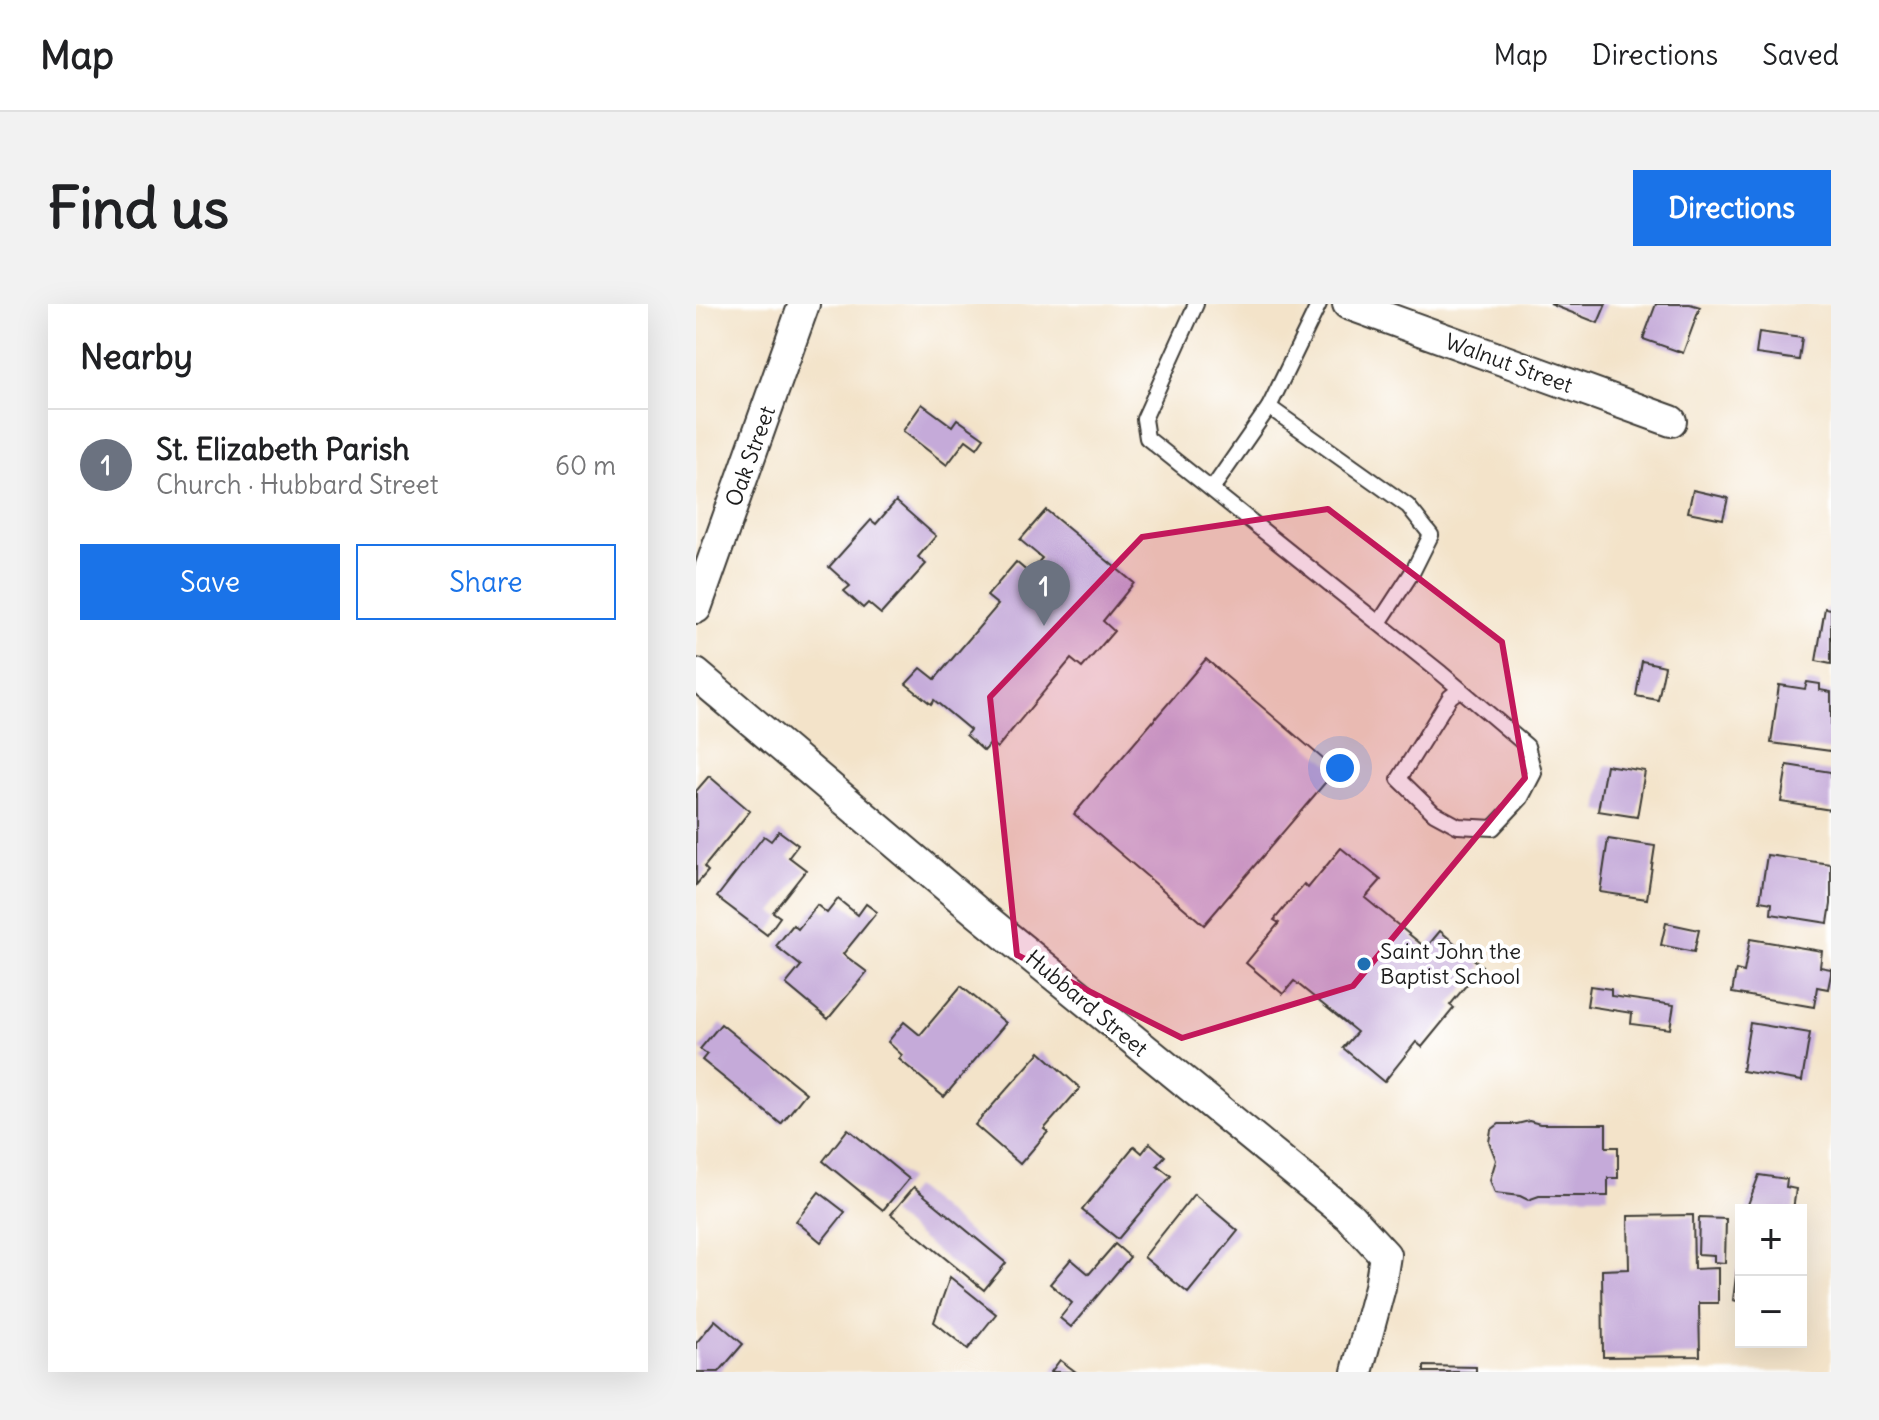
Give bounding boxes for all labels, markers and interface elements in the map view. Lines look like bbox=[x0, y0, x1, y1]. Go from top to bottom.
text: Map bbox=[40, 32, 114, 79]
text: Map bbox=[1493, 37, 1548, 73]
text: Directions bbox=[1592, 37, 1718, 73]
text: Saved bbox=[1762, 37, 1839, 73]
button: Directions bbox=[1633, 170, 1831, 246]
text: Find us bbox=[48, 173, 229, 243]
street label: Walnut Street bbox=[1441, 327, 1577, 399]
text: Nearby bbox=[80, 335, 193, 378]
street label: Oak Street bbox=[719, 402, 781, 510]
text: St. Elizabeth Parish bbox=[156, 430, 410, 468]
text: 1 bbox=[101, 449, 111, 482]
text: 60 m bbox=[555, 449, 616, 482]
text: Church · Hubbard Street bbox=[156, 468, 439, 501]
button: Save bbox=[80, 544, 340, 620]
button: Share bbox=[356, 544, 616, 620]
pin: 1 bbox=[1018, 560, 1070, 626]
your location bbox=[1320, 748, 1360, 788]
place label: Saint John the Baptist School bbox=[1380, 937, 1521, 990]
street label: Hubbard Street bbox=[1020, 944, 1154, 1062]
marker: Saint John the Baptist School bbox=[1355, 955, 1373, 973]
map controls bbox=[1735, 1204, 1807, 1348]
button: + bbox=[1735, 1204, 1807, 1276]
button: − bbox=[1735, 1276, 1807, 1348]

